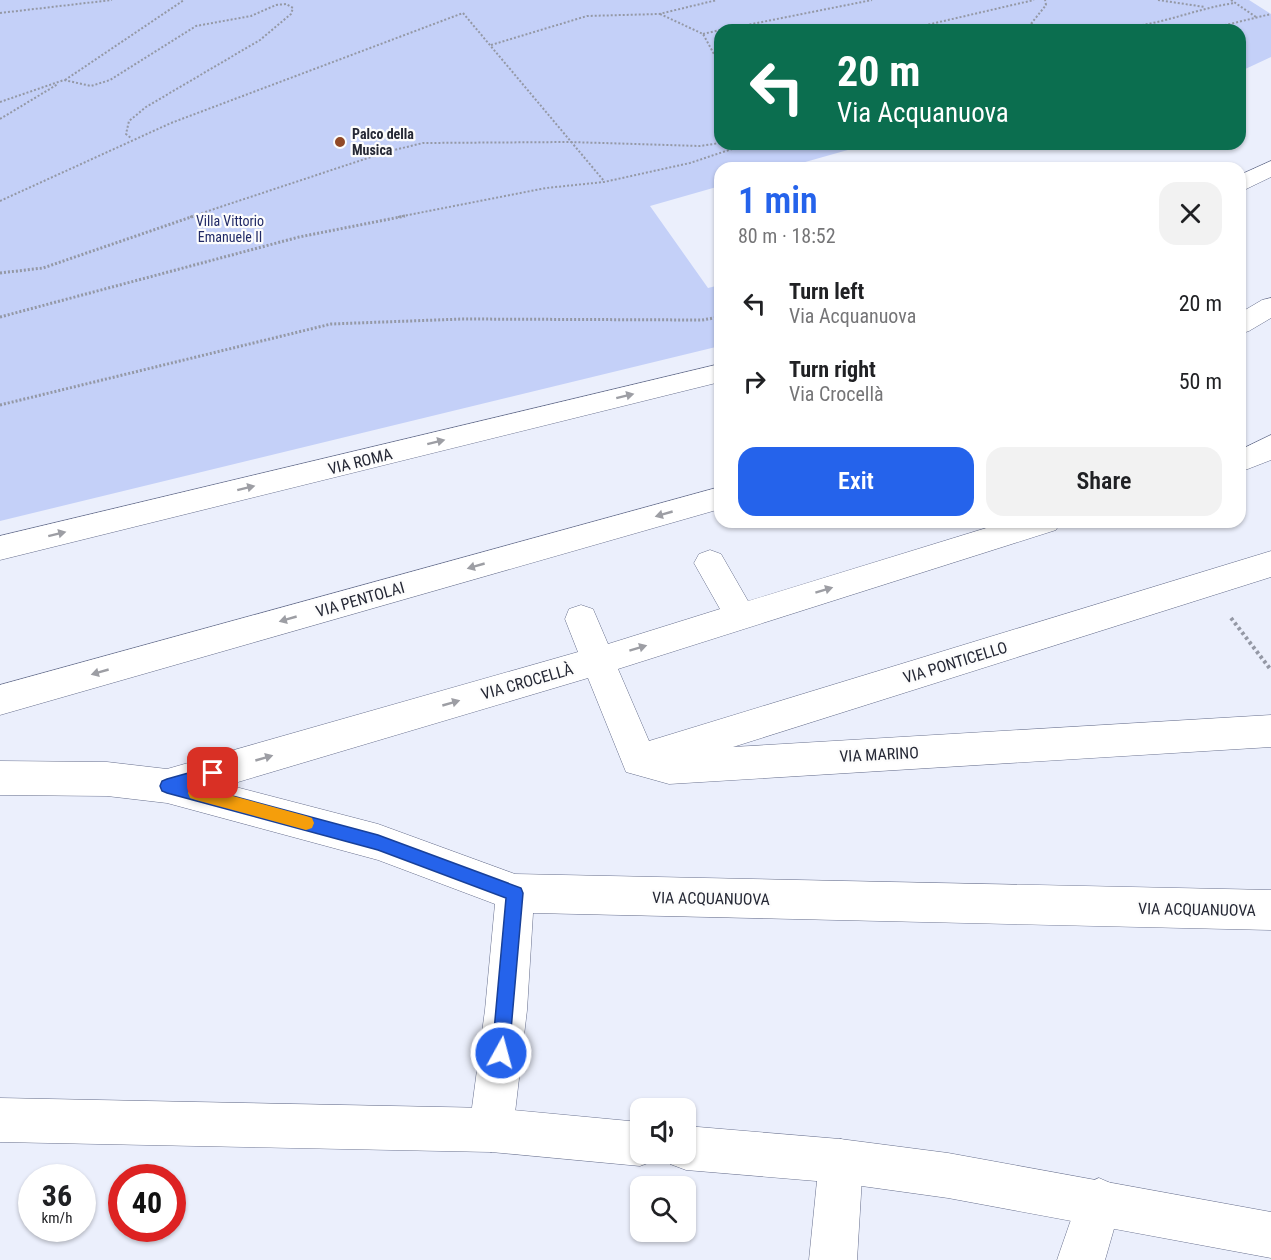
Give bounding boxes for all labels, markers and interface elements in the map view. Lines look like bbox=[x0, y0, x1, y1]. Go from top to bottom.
text: 20 m bbox=[837, 47, 920, 96]
icon: left bbox=[738, 48, 816, 126]
text: Via Acquanuova bbox=[837, 97, 1009, 129]
place label: Palco della Musica bbox=[352, 126, 414, 158]
marker: Palco della Musica bbox=[333, 135, 347, 149]
text: 1 min bbox=[738, 180, 818, 222]
button: close bbox=[1159, 182, 1222, 245]
park label: Villa Vittorio Emanuele II bbox=[196, 213, 264, 245]
text: 80 m · 18:52 bbox=[738, 224, 836, 248]
text: Turn left bbox=[789, 279, 864, 304]
icon: left bbox=[738, 287, 771, 320]
text: 20 m bbox=[1179, 291, 1222, 316]
text: Via Acquanuova bbox=[789, 304, 916, 328]
text: Turn right bbox=[789, 357, 876, 382]
icon: right bbox=[738, 365, 771, 398]
text: 50 m bbox=[1179, 369, 1222, 394]
text: Via Crocellà bbox=[789, 382, 884, 406]
one-way arrow bbox=[616, 390, 634, 400]
one-way arrow bbox=[427, 437, 445, 447]
street label: VIA ROMA bbox=[326, 444, 394, 479]
button: Exit bbox=[738, 447, 974, 516]
button: Share bbox=[986, 447, 1222, 516]
one-way arrow bbox=[237, 483, 255, 493]
one-way arrow bbox=[655, 509, 673, 519]
one-way arrow bbox=[48, 529, 66, 539]
one-way arrow bbox=[467, 562, 485, 571]
street label: VIA PENTOLAI bbox=[314, 578, 407, 621]
one-way arrow bbox=[815, 585, 833, 595]
one-way arrow bbox=[279, 615, 297, 624]
street label: VIA PONTICELLO bbox=[901, 638, 1009, 687]
one-way arrow bbox=[629, 643, 647, 652]
street label: VIA CROCELLÀ bbox=[479, 659, 575, 704]
one-way arrow bbox=[91, 668, 109, 677]
one-way arrow bbox=[442, 698, 460, 708]
street label: VIA MARINO bbox=[839, 743, 919, 766]
pin bbox=[187, 747, 238, 798]
one-way arrow bbox=[255, 753, 273, 762]
icon: arrive bbox=[196, 756, 229, 789]
street label: VIA ACQUANUOVA bbox=[652, 888, 770, 909]
street label: VIA ACQUANUOVA bbox=[1138, 899, 1256, 920]
position arrow bbox=[469, 1021, 533, 1085]
map controls bbox=[630, 1098, 696, 1242]
button: sound bbox=[630, 1098, 696, 1164]
speed limit sign: 40 bbox=[108, 1164, 186, 1242]
button: search bbox=[630, 1176, 696, 1242]
text: 36 bbox=[42, 1178, 72, 1213]
text: km/h bbox=[42, 1209, 72, 1227]

